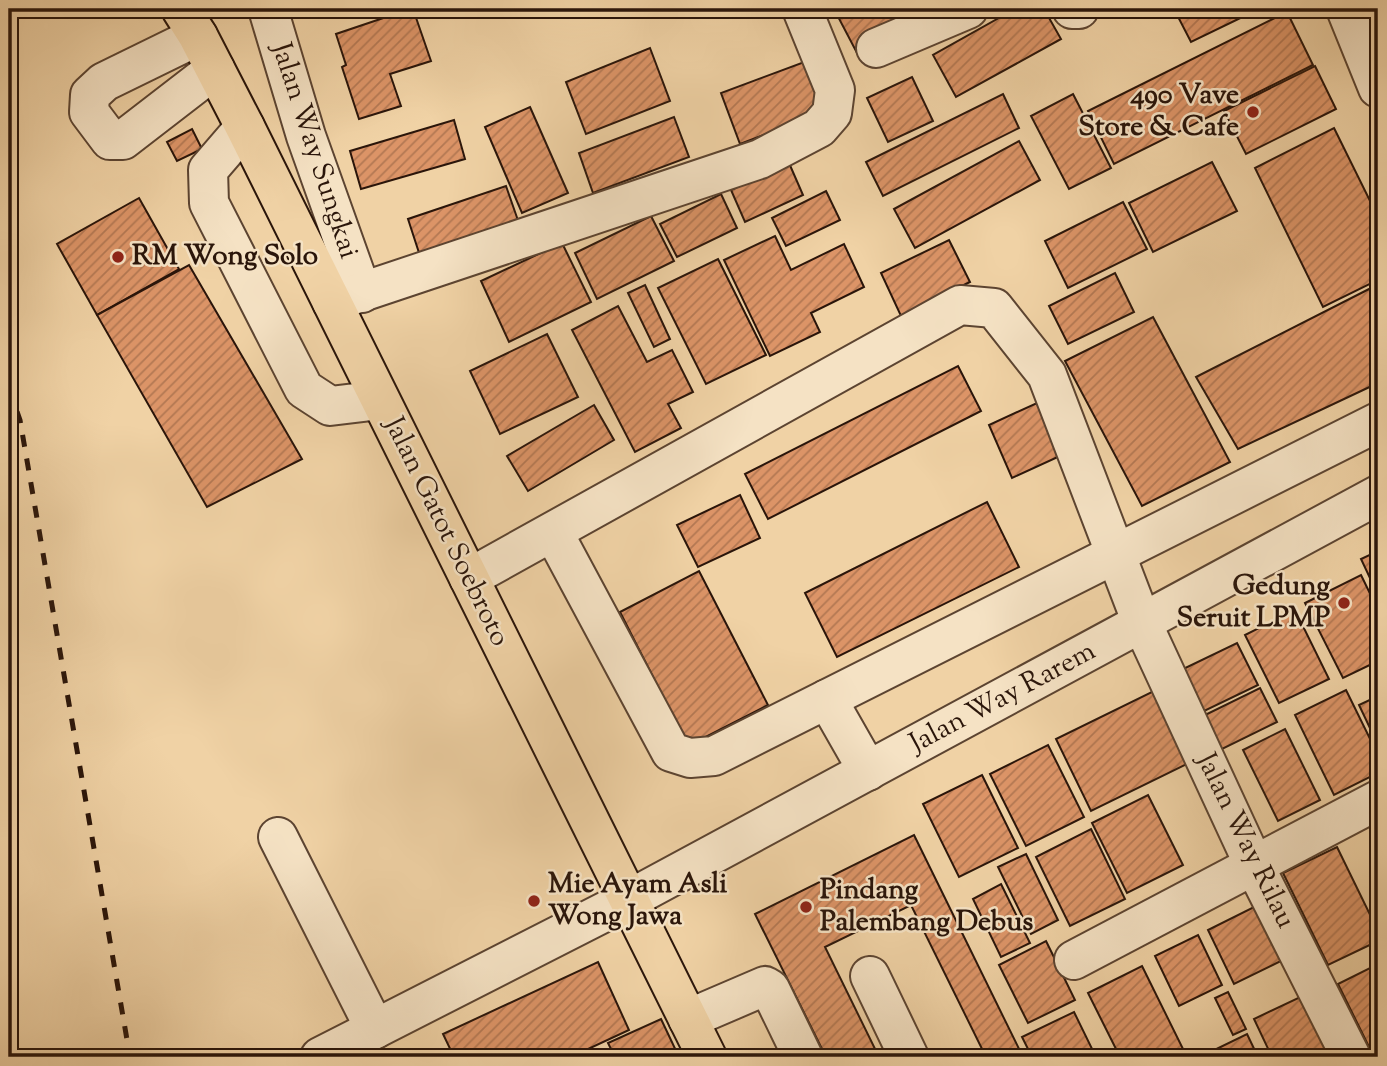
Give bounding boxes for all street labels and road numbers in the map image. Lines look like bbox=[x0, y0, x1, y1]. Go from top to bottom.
street label: Jalan Way Sungkai bbox=[260, 36, 368, 264]
street label: Jalan Gatot Soebroto bbox=[372, 409, 519, 653]
street label: Jalan Way Rarem bbox=[901, 632, 1103, 765]
street label: Jalan Way Rilau bbox=[1184, 745, 1305, 935]

